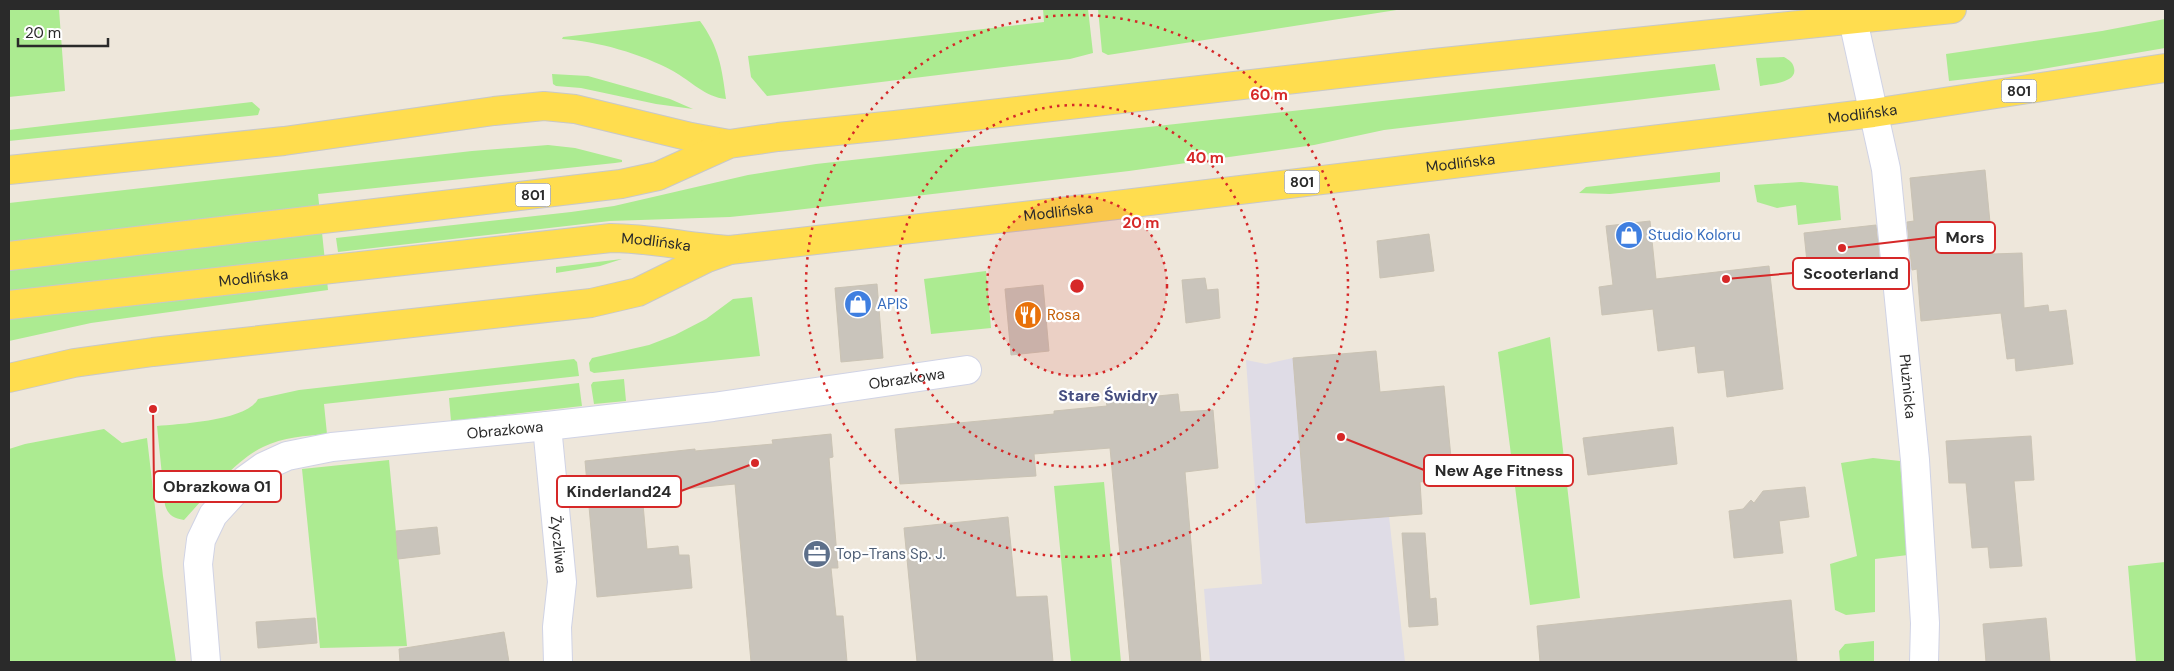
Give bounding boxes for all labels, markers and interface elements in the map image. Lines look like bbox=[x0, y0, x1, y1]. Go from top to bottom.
scale bar bbox=[18, 15, 108, 47]
text: 20 m bbox=[25, 23, 61, 43]
road number: 801 bbox=[2002, 80, 2036, 102]
text: 60 m bbox=[1250, 85, 1288, 105]
street label: Modlińska bbox=[1827, 99, 1899, 128]
text: 40 m bbox=[1186, 148, 1224, 168]
street label: Modlińska bbox=[1425, 149, 1496, 177]
road number: 801 bbox=[1284, 170, 1320, 193]
road number: 801 bbox=[516, 184, 550, 206]
street label: Modlińska bbox=[1023, 198, 1094, 226]
text: 20 m bbox=[1123, 213, 1159, 233]
shop icon: Studio Koloru bbox=[1614, 220, 1644, 250]
callout: Mors bbox=[1936, 222, 1995, 253]
place label: Studio Koloru bbox=[1648, 225, 1741, 245]
text: Mors bbox=[1946, 227, 1985, 248]
street label: Modlińska bbox=[621, 228, 692, 256]
callout: Scooterland bbox=[1793, 258, 1909, 289]
text: Scooterland bbox=[1803, 263, 1899, 284]
street label: Modlińska bbox=[218, 264, 289, 292]
centre of rings bbox=[1068, 277, 1086, 295]
shop icon: APIS bbox=[843, 289, 873, 319]
place label: APIS bbox=[877, 294, 908, 314]
restaurant icon: Rosa bbox=[1013, 300, 1043, 330]
place label: Rosa bbox=[1047, 305, 1080, 325]
street label: Płużnicka bbox=[1895, 353, 1921, 420]
street label: Obrazkowa bbox=[867, 363, 946, 394]
district label: Stare Świdry bbox=[1058, 385, 1158, 406]
street label: Obrazkowa bbox=[466, 416, 544, 444]
callout: New Age Fitness bbox=[1424, 455, 1573, 486]
text: New Age Fitness bbox=[1435, 460, 1563, 481]
callout: Obrazkowa 01 bbox=[154, 471, 281, 502]
text: Obrazkowa 01 bbox=[163, 476, 271, 497]
callout: Kinderland24 bbox=[557, 476, 681, 507]
text: Kinderland24 bbox=[567, 481, 671, 502]
street label: Życzliwa bbox=[546, 515, 571, 574]
office icon: Top-Trans Sp. J. bbox=[802, 539, 832, 569]
place label: Top-Trans Sp. J. bbox=[836, 544, 945, 564]

